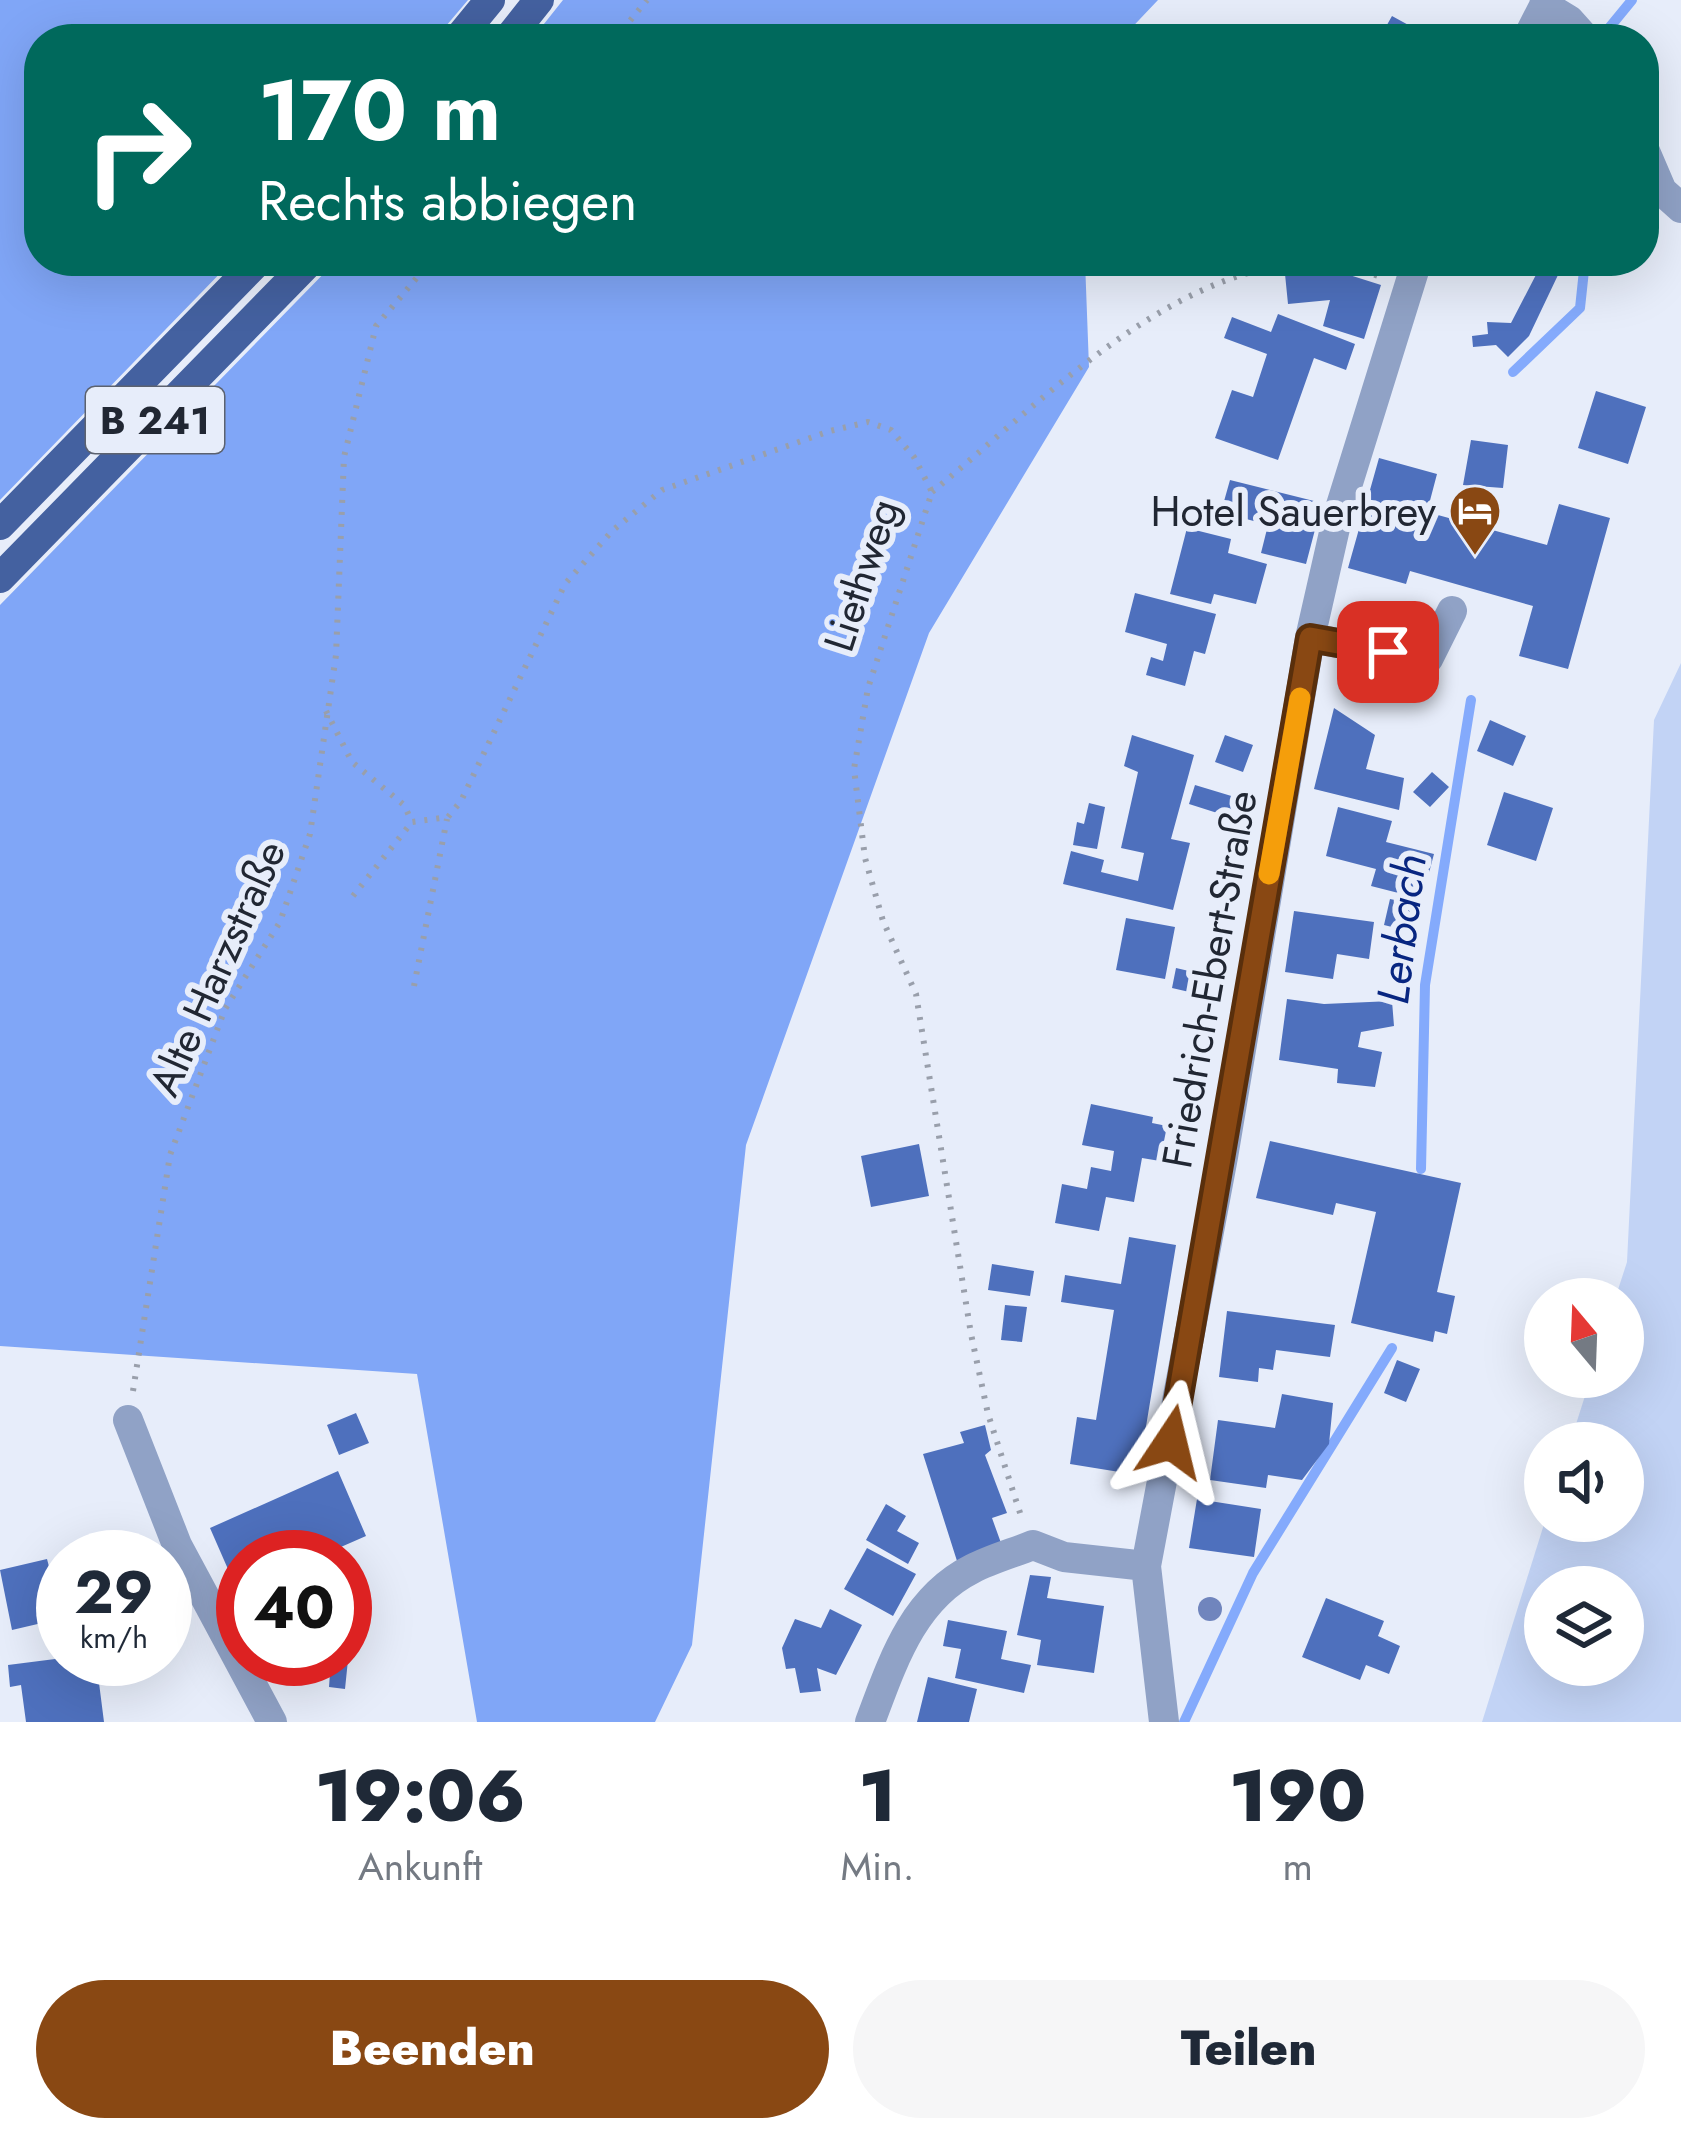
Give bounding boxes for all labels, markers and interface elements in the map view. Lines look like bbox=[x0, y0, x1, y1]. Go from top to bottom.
text: 170 m bbox=[258, 50, 501, 172]
icon: right bbox=[60, 72, 216, 228]
text: Rechts abbiegen bbox=[258, 162, 637, 240]
road number: B 241 bbox=[86, 387, 224, 453]
place label: Hotel Sauerbrey bbox=[1151, 481, 1437, 542]
hotel icon: Hotel Sauerbrey bbox=[1447, 483, 1503, 557]
street label: Liethweg bbox=[808, 491, 915, 659]
pin bbox=[1337, 601, 1439, 703]
icon: arrive bbox=[1355, 619, 1421, 685]
street label: Friedrich-Ebert-Straße bbox=[1146, 786, 1273, 1173]
street label: Alte Harzstraße bbox=[134, 831, 301, 1106]
water label: Lerbach bbox=[1360, 850, 1443, 1008]
north arrow bbox=[1524, 1278, 1644, 1398]
map controls bbox=[1524, 1278, 1644, 1686]
position arrow bbox=[1108, 1379, 1234, 1505]
button: sound bbox=[1524, 1422, 1644, 1542]
speed limit sign: 40 bbox=[216, 1530, 372, 1686]
text: 29 bbox=[74, 1549, 154, 1636]
button: layers bbox=[1524, 1566, 1644, 1686]
text: km/h bbox=[80, 1616, 148, 1659]
text: 19:06 bbox=[315, 1744, 526, 1848]
text: 1 bbox=[858, 1744, 896, 1848]
text: 190 bbox=[1229, 1744, 1366, 1848]
text: Ankunft bbox=[358, 1838, 482, 1895]
text: Min. bbox=[840, 1838, 914, 1895]
text: m bbox=[1282, 1838, 1313, 1895]
button: Beenden bbox=[36, 1980, 829, 2118]
button: Teilen bbox=[853, 1980, 1645, 2118]

